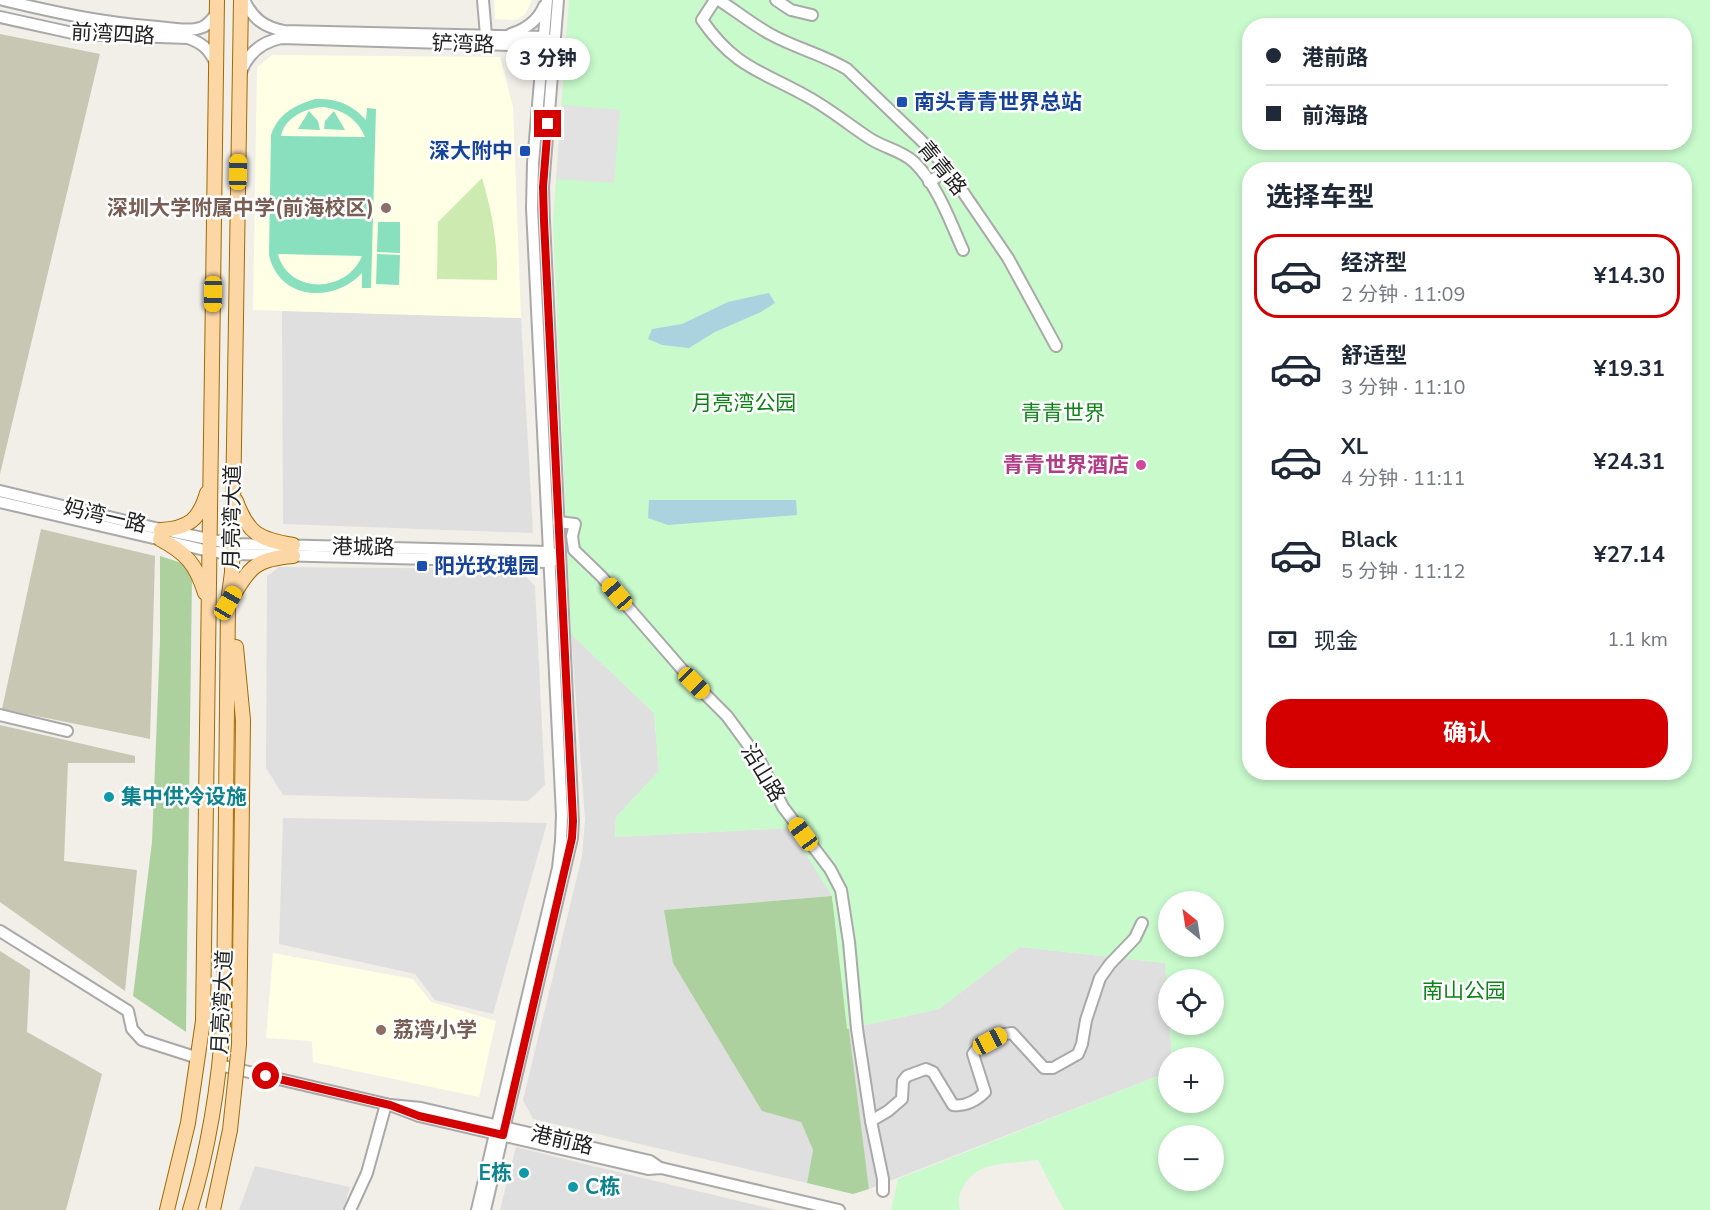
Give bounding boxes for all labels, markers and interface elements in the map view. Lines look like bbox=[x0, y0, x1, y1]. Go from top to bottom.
street label: 前湾四路 bbox=[70, 18, 156, 50]
street label: 铲湾路 bbox=[431, 29, 495, 59]
callout: 3 分钟 bbox=[506, 37, 590, 79]
text: 港前路 bbox=[1302, 43, 1368, 73]
text: 3 分钟 bbox=[519, 45, 577, 72]
place label: 南头青青世界总站 bbox=[914, 88, 1082, 116]
marker: 南头青青世界总站 bbox=[895, 95, 909, 109]
text: 前海路 bbox=[1302, 101, 1368, 131]
route end bbox=[534, 110, 561, 137]
street label: 青青路 bbox=[911, 135, 973, 201]
place label: 深大附中 bbox=[429, 137, 513, 165]
marker: 深大附中 bbox=[518, 144, 532, 158]
car bbox=[229, 154, 247, 190]
text: 选择车型 bbox=[1266, 179, 1374, 216]
place label: 深圳大学附属中学(前海校区) bbox=[107, 194, 374, 222]
marker: 深圳大学附属中学(前海校区) bbox=[379, 201, 393, 215]
text: 经济型 bbox=[1341, 248, 1407, 278]
icon: car bbox=[1269, 249, 1323, 303]
text: ¥14.30 bbox=[1594, 261, 1665, 291]
car bbox=[204, 276, 222, 312]
text: 2 分钟 · 11:09 bbox=[1341, 281, 1466, 308]
text: 舒适型 bbox=[1341, 341, 1407, 371]
icon: car bbox=[1269, 342, 1323, 396]
text: ¥19.31 bbox=[1594, 354, 1665, 384]
text: 3 分钟 · 11:10 bbox=[1341, 374, 1466, 401]
park label: 月亮湾公园 bbox=[692, 389, 797, 417]
park label: 青青世界 bbox=[1021, 399, 1105, 427]
text: XL bbox=[1341, 432, 1368, 462]
icon: car bbox=[1269, 435, 1323, 489]
text: ¥24.31 bbox=[1594, 447, 1665, 477]
place label: 青青世界酒店 bbox=[1003, 451, 1129, 479]
marker: 青青世界酒店 bbox=[1134, 458, 1148, 472]
street label: 月亮湾大道 bbox=[217, 464, 247, 570]
text: 4 分钟 · 11:11 bbox=[1341, 465, 1466, 492]
street label: 妈湾一路 bbox=[61, 493, 149, 539]
text: Black bbox=[1341, 525, 1397, 555]
icon: car bbox=[1269, 528, 1323, 582]
street label: 港城路 bbox=[331, 532, 395, 562]
text: ¥27.14 bbox=[1594, 540, 1665, 570]
place label: 阳光玫瑰园 bbox=[434, 552, 539, 580]
text: 5 分钟 · 11:12 bbox=[1341, 558, 1466, 585]
marker: 阳光玫瑰园 bbox=[415, 559, 429, 573]
car bbox=[598, 575, 636, 613]
car bbox=[211, 583, 245, 623]
icon: cash bbox=[1266, 623, 1299, 656]
text: 现金 bbox=[1314, 626, 1358, 656]
text: 1.1 km bbox=[1607, 626, 1668, 653]
car bbox=[675, 664, 713, 702]
button: 确认 bbox=[1266, 699, 1668, 768]
street label: 沿山路 bbox=[735, 739, 791, 807]
place label: 集中供冷设施 bbox=[121, 783, 247, 811]
marker: 集中供冷设施 bbox=[102, 790, 116, 804]
car bbox=[785, 814, 821, 854]
north arrow bbox=[1158, 891, 1224, 957]
map controls bbox=[1158, 891, 1224, 1191]
street label: 月亮湾大道 bbox=[205, 949, 239, 1055]
button: locate bbox=[1158, 969, 1224, 1035]
park label: 南山公园 bbox=[1422, 977, 1506, 1005]
place label: 荔湾小学 bbox=[393, 1016, 477, 1044]
marker: 荔湾小学 bbox=[374, 1023, 388, 1037]
car bbox=[970, 1025, 1010, 1057]
button: + bbox=[1158, 1047, 1224, 1113]
route start bbox=[252, 1062, 279, 1089]
street label: 港前路 bbox=[528, 1119, 596, 1161]
button: − bbox=[1158, 1125, 1224, 1191]
place label: E栋 bbox=[478, 1159, 512, 1187]
marker: E栋 bbox=[517, 1166, 531, 1180]
place label: C栋 bbox=[585, 1173, 620, 1201]
marker: C栋 bbox=[566, 1180, 580, 1194]

